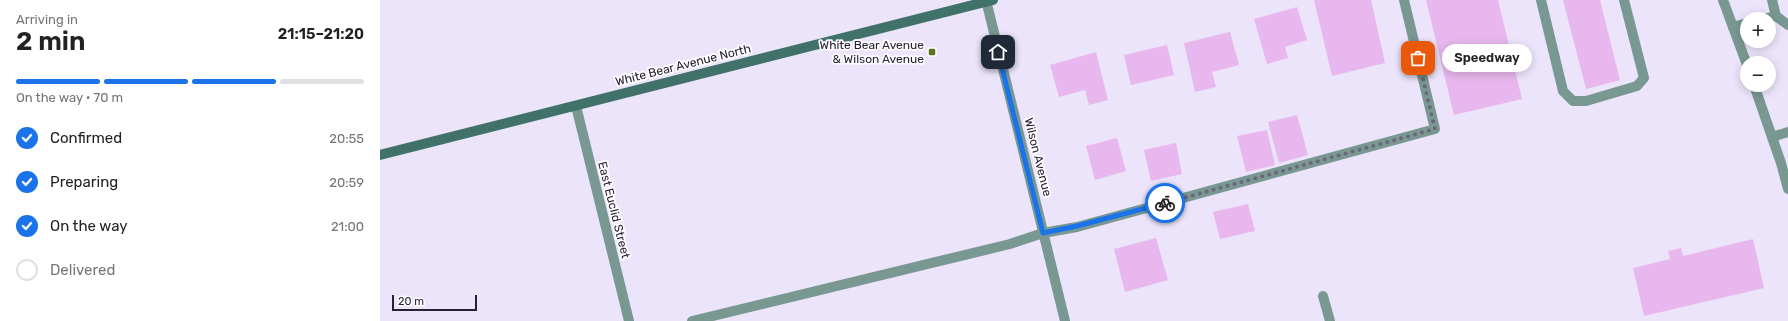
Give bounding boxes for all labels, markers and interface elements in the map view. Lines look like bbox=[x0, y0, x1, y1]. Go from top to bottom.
text: Arriving in bbox=[16, 12, 78, 27]
map controls bbox=[1740, 12, 1776, 92]
button: + bbox=[1740, 12, 1776, 48]
text: 21:15–21:20 bbox=[278, 25, 364, 43]
text: 2 min bbox=[16, 26, 85, 57]
pin bbox=[981, 35, 1015, 69]
place label: White Bear Avenue & Wilson Avenue bbox=[820, 38, 924, 66]
street label: White Bear Avenue North bbox=[614, 41, 752, 89]
icon: home bbox=[987, 41, 1009, 63]
pin bbox=[1401, 41, 1435, 75]
callout: Speedway bbox=[1442, 44, 1532, 72]
marker: White Bear Avenue & Wilson Avenue bbox=[927, 47, 937, 57]
icon: bag bbox=[1407, 47, 1429, 69]
text: Speedway bbox=[1454, 50, 1520, 65]
button: − bbox=[1740, 56, 1776, 92]
text: On the way · 70 m bbox=[16, 90, 123, 105]
street label: Wilson Avenue bbox=[1021, 116, 1055, 198]
icon: check bbox=[16, 127, 38, 149]
text: Confirmed bbox=[50, 129, 122, 147]
text: 20:55 bbox=[329, 131, 364, 146]
street label: East Euclid Street bbox=[595, 160, 633, 260]
icon: check bbox=[16, 171, 38, 193]
text: Preparing bbox=[50, 173, 118, 191]
text: 20:59 bbox=[329, 175, 364, 190]
courier bbox=[1145, 183, 1185, 223]
icon: bike bbox=[1154, 192, 1176, 214]
icon: check bbox=[16, 215, 38, 237]
text: On the way bbox=[50, 217, 128, 235]
text: 21:00 bbox=[331, 219, 364, 234]
text: Delivered bbox=[50, 261, 115, 279]
scale bar bbox=[392, 293, 477, 312]
text: 20 m bbox=[398, 295, 424, 308]

